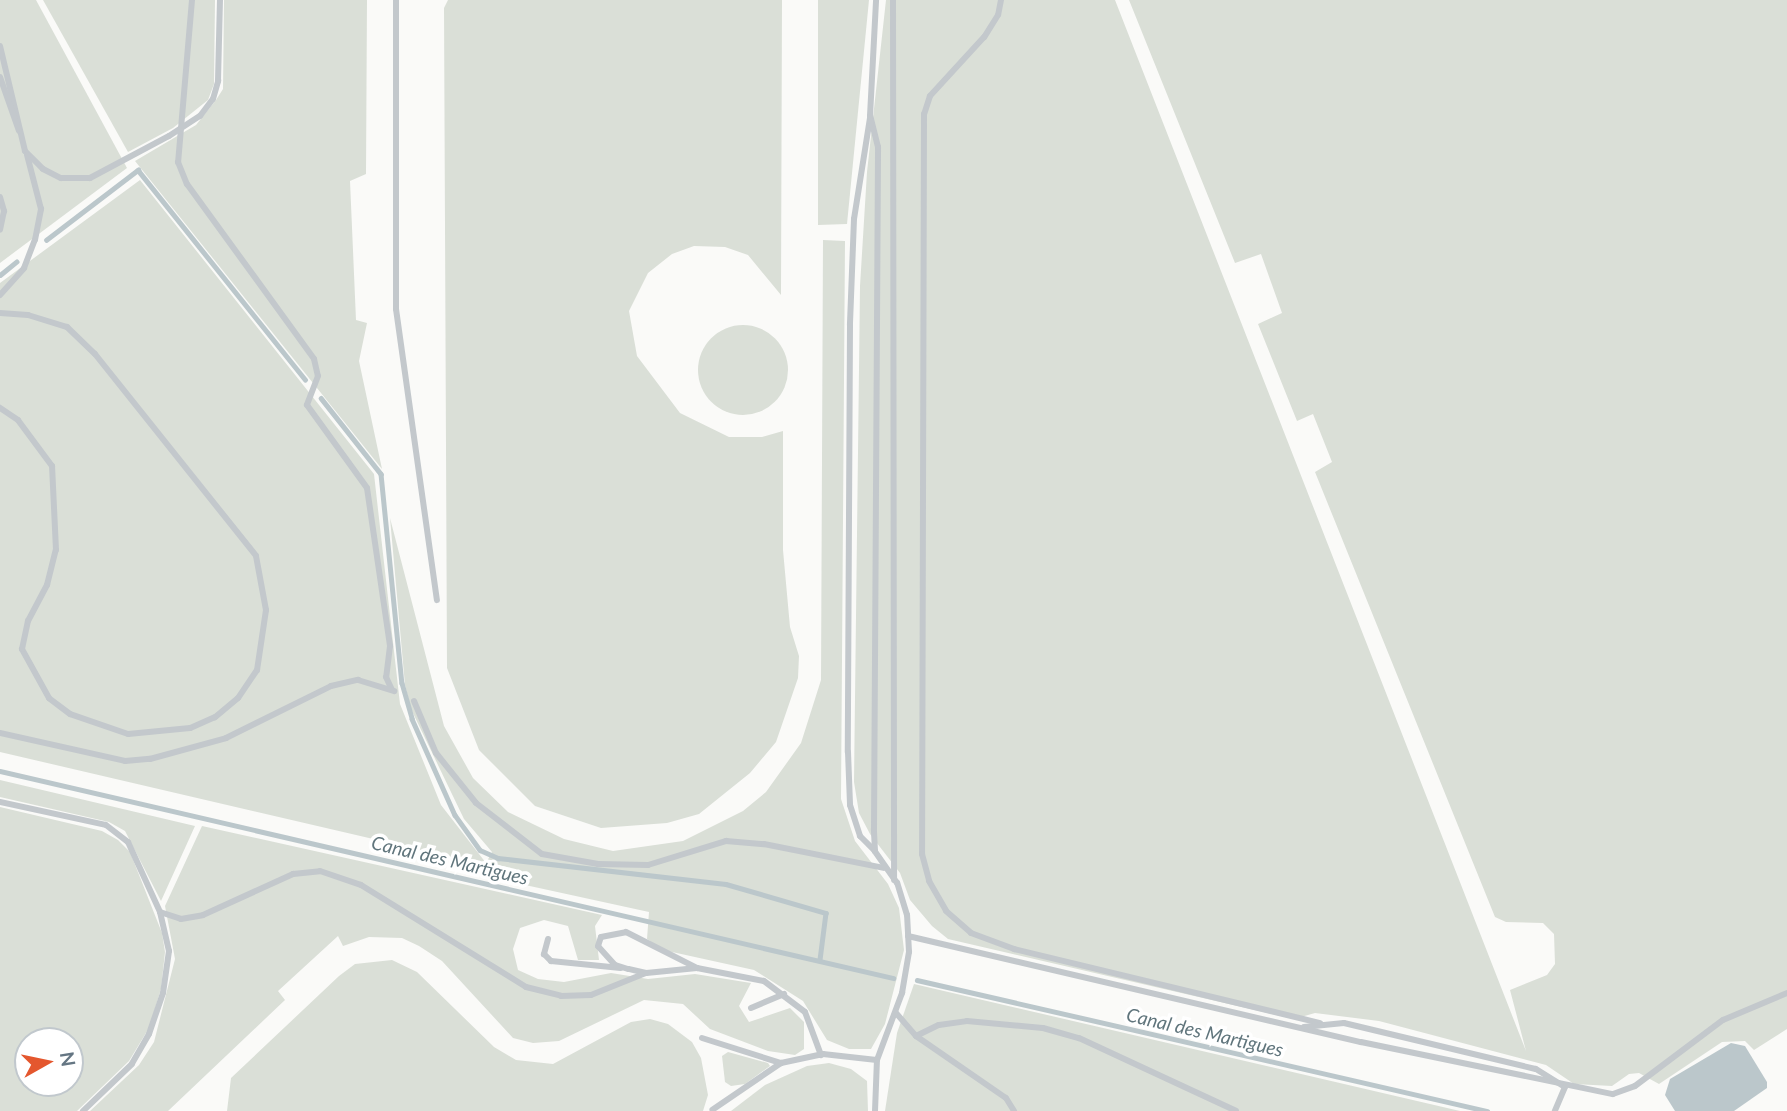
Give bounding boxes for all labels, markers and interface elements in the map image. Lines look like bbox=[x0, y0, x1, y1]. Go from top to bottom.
water label: Canal des Martigues bbox=[369, 831, 531, 889]
water label: Canal des Martigues bbox=[1124, 1003, 1286, 1061]
north arrow bbox=[14, 1027, 84, 1097]
text: N bbox=[56, 1050, 81, 1068]

